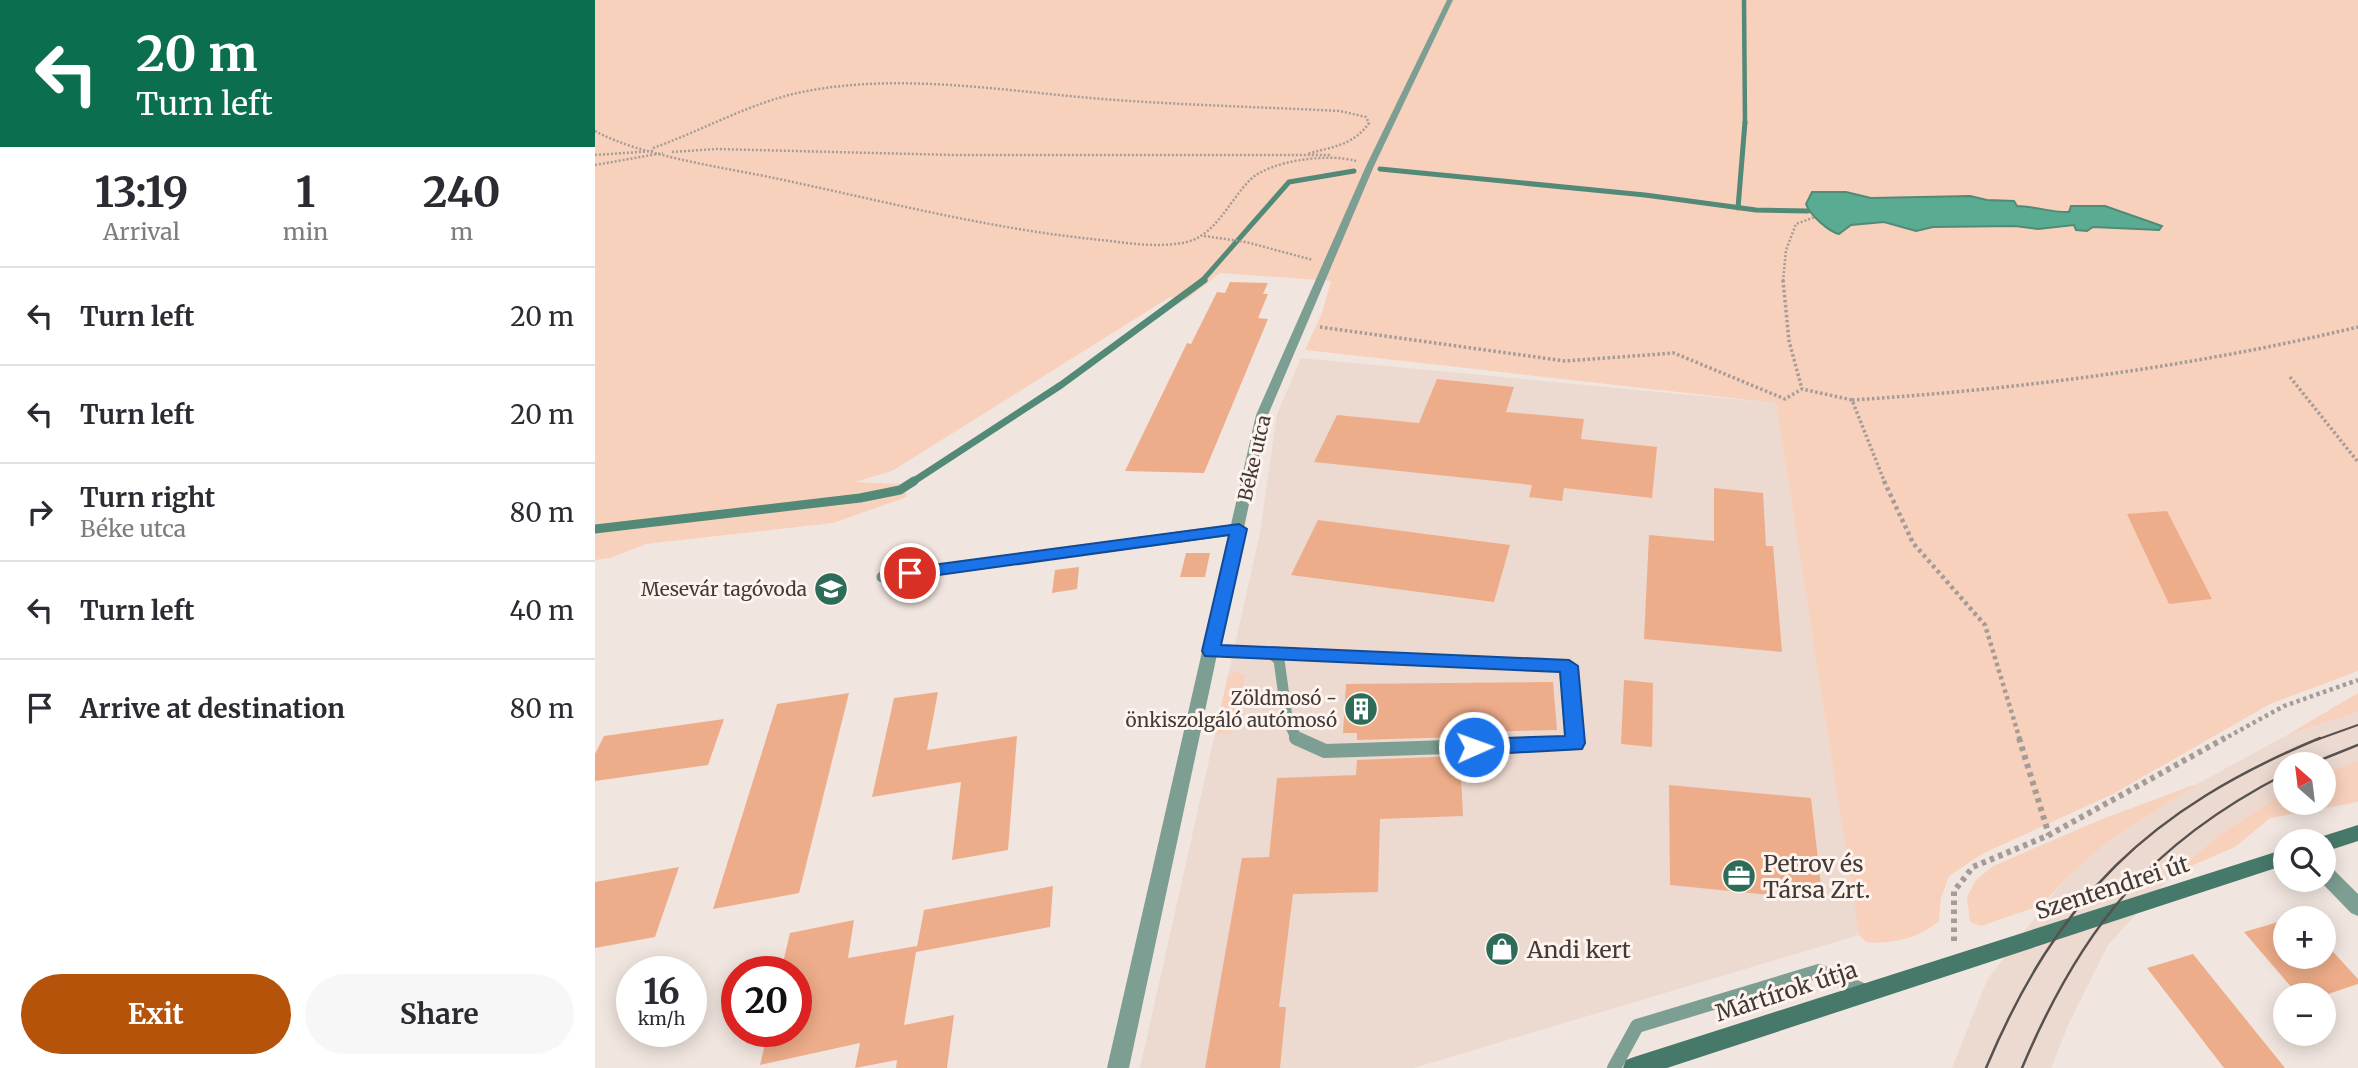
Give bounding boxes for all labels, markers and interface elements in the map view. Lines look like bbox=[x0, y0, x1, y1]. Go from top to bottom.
text: 20 m bbox=[136, 23, 257, 84]
icon: left bbox=[21, 28, 112, 119]
text: Turn left bbox=[136, 84, 273, 124]
text: 13:19 bbox=[94, 166, 188, 218]
text: 1 bbox=[296, 166, 315, 218]
text: 240 bbox=[423, 166, 501, 218]
text: Arrival bbox=[103, 217, 180, 246]
text: min bbox=[283, 217, 328, 246]
text: m bbox=[450, 217, 473, 246]
icon: left bbox=[21, 297, 59, 335]
text: Turn left bbox=[80, 300, 194, 333]
text: 20 m bbox=[510, 300, 574, 333]
icon: left bbox=[21, 395, 59, 433]
text: Turn left bbox=[80, 398, 194, 431]
text: 20 m bbox=[510, 398, 574, 431]
street label: Béke utca bbox=[1232, 413, 1276, 503]
text: Turn right bbox=[80, 481, 215, 514]
icon: right bbox=[21, 493, 59, 531]
text: 80 m bbox=[510, 496, 574, 529]
text: Béke utca bbox=[80, 514, 186, 543]
pin bbox=[880, 543, 940, 603]
icon: arrive bbox=[891, 554, 929, 592]
school or university icon: Mesevár tagóvoda bbox=[812, 570, 850, 608]
place label: Mesevár tagóvoda bbox=[641, 577, 807, 601]
icon: left bbox=[21, 591, 59, 629]
text: Turn left bbox=[80, 594, 194, 627]
text: 40 m bbox=[510, 594, 574, 627]
place label: Zöldmosó - önkiszolgáló autómosó bbox=[1126, 686, 1337, 732]
icon: arrive bbox=[21, 689, 59, 727]
building icon: Zöldmosó - önkiszolgáló autómosó bbox=[1342, 690, 1380, 728]
text: Arrive at destination bbox=[80, 692, 345, 725]
text: 80 m bbox=[510, 692, 574, 725]
position arrow bbox=[1437, 710, 1511, 784]
north arrow bbox=[2273, 752, 2336, 816]
map controls bbox=[2273, 752, 2336, 1046]
button: search bbox=[2273, 829, 2336, 892]
street label: Szentendrei út bbox=[2031, 848, 2193, 926]
place label: Petrov és Társa Zrt. bbox=[1763, 849, 1870, 904]
office icon: Petrov és Társa Zrt. bbox=[1720, 857, 1758, 895]
button: + bbox=[2273, 906, 2336, 969]
shop icon: Andi kert bbox=[1483, 930, 1521, 968]
place label: Andi kert bbox=[1526, 935, 1631, 964]
street label: Mártírok útja bbox=[1711, 954, 1861, 1028]
speed limit sign: 20 bbox=[721, 956, 812, 1047]
text: 16 bbox=[643, 970, 680, 1014]
button: Exit bbox=[21, 974, 291, 1054]
button: Share bbox=[305, 974, 574, 1054]
button: − bbox=[2273, 983, 2336, 1046]
text: km/h bbox=[638, 1007, 685, 1030]

